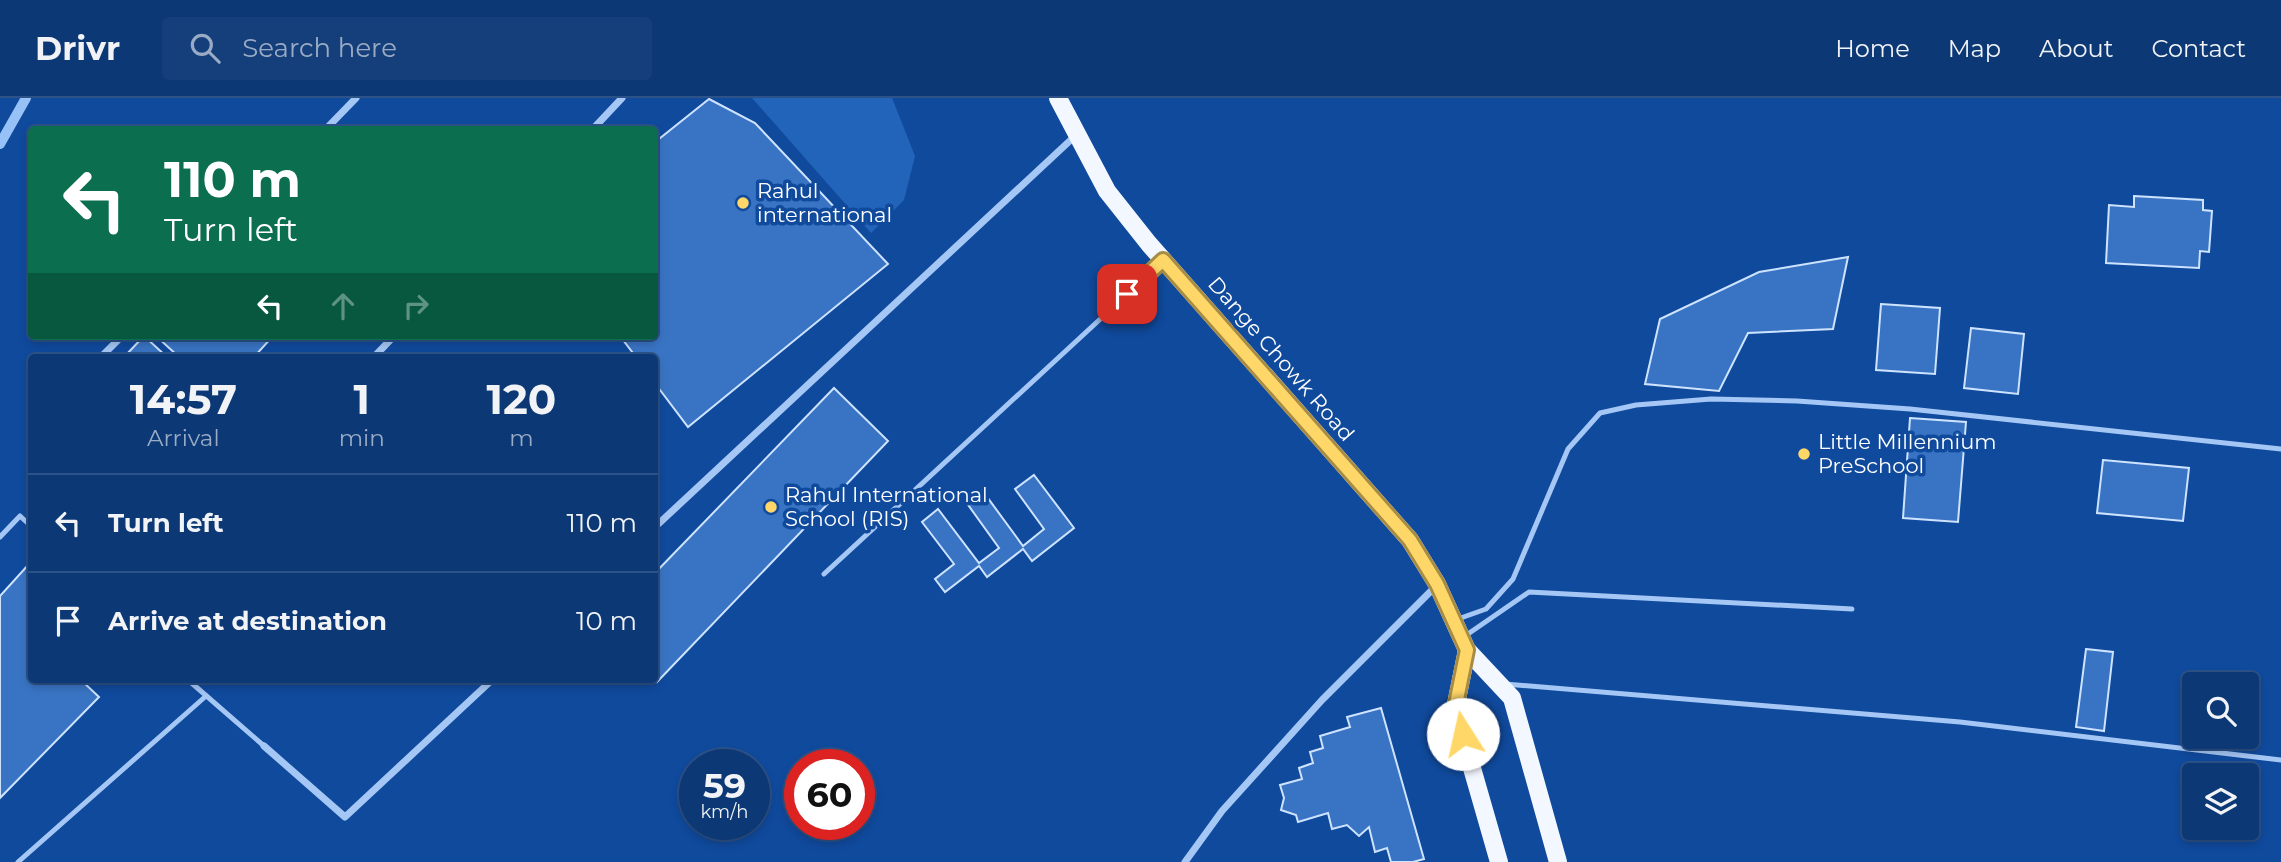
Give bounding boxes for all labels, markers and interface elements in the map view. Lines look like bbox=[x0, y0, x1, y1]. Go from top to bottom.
search box bbox=[162, 17, 652, 80]
text: Drivr bbox=[35, 28, 120, 68]
icon: search bbox=[186, 29, 224, 67]
text: Search here bbox=[242, 32, 397, 64]
text: Home bbox=[1835, 34, 1910, 63]
text: Map bbox=[1948, 34, 2001, 63]
text: About bbox=[2039, 34, 2113, 63]
text: Contact bbox=[2151, 34, 2246, 63]
text: 110 m bbox=[164, 150, 301, 209]
icon: left bbox=[49, 154, 140, 245]
place label: Rahul international bbox=[757, 178, 892, 227]
marker: Rahul international bbox=[735, 195, 751, 211]
text: Turn left bbox=[164, 210, 298, 249]
pin bbox=[1097, 264, 1157, 324]
street label: Dange Chowk Road bbox=[1203, 271, 1360, 446]
icon: arrive bbox=[1108, 275, 1146, 313]
icon: left bbox=[251, 287, 289, 325]
icon: ahead bbox=[324, 287, 362, 325]
icon: right bbox=[397, 287, 435, 325]
text: 14:57 bbox=[130, 373, 237, 425]
text: 1 bbox=[354, 373, 370, 425]
text: 120 bbox=[487, 373, 556, 425]
text: Arrival bbox=[147, 424, 220, 452]
text: min bbox=[339, 424, 385, 452]
text: m bbox=[509, 424, 534, 452]
place label: Little Millennium PreSchool bbox=[1818, 429, 1997, 478]
marker: Little Millennium PreSchool bbox=[1796, 446, 1812, 462]
place label: Rahul International School (RIS) bbox=[785, 482, 988, 531]
marker: Rahul International School (RIS) bbox=[763, 499, 779, 515]
icon: left bbox=[49, 504, 87, 542]
text: Turn left bbox=[108, 507, 224, 539]
text: 110 m bbox=[567, 507, 637, 539]
icon: arrive bbox=[49, 602, 87, 640]
text: Arrive at destination bbox=[108, 605, 387, 637]
text: 10 m bbox=[576, 605, 637, 637]
map controls bbox=[2182, 672, 2259, 840]
button: search bbox=[2182, 672, 2259, 749]
position arrow bbox=[1426, 697, 1500, 771]
speed limit sign: 60 bbox=[784, 749, 875, 840]
button: layers bbox=[2182, 763, 2259, 840]
text: 59 bbox=[703, 764, 746, 807]
text: km/h bbox=[700, 801, 749, 823]

